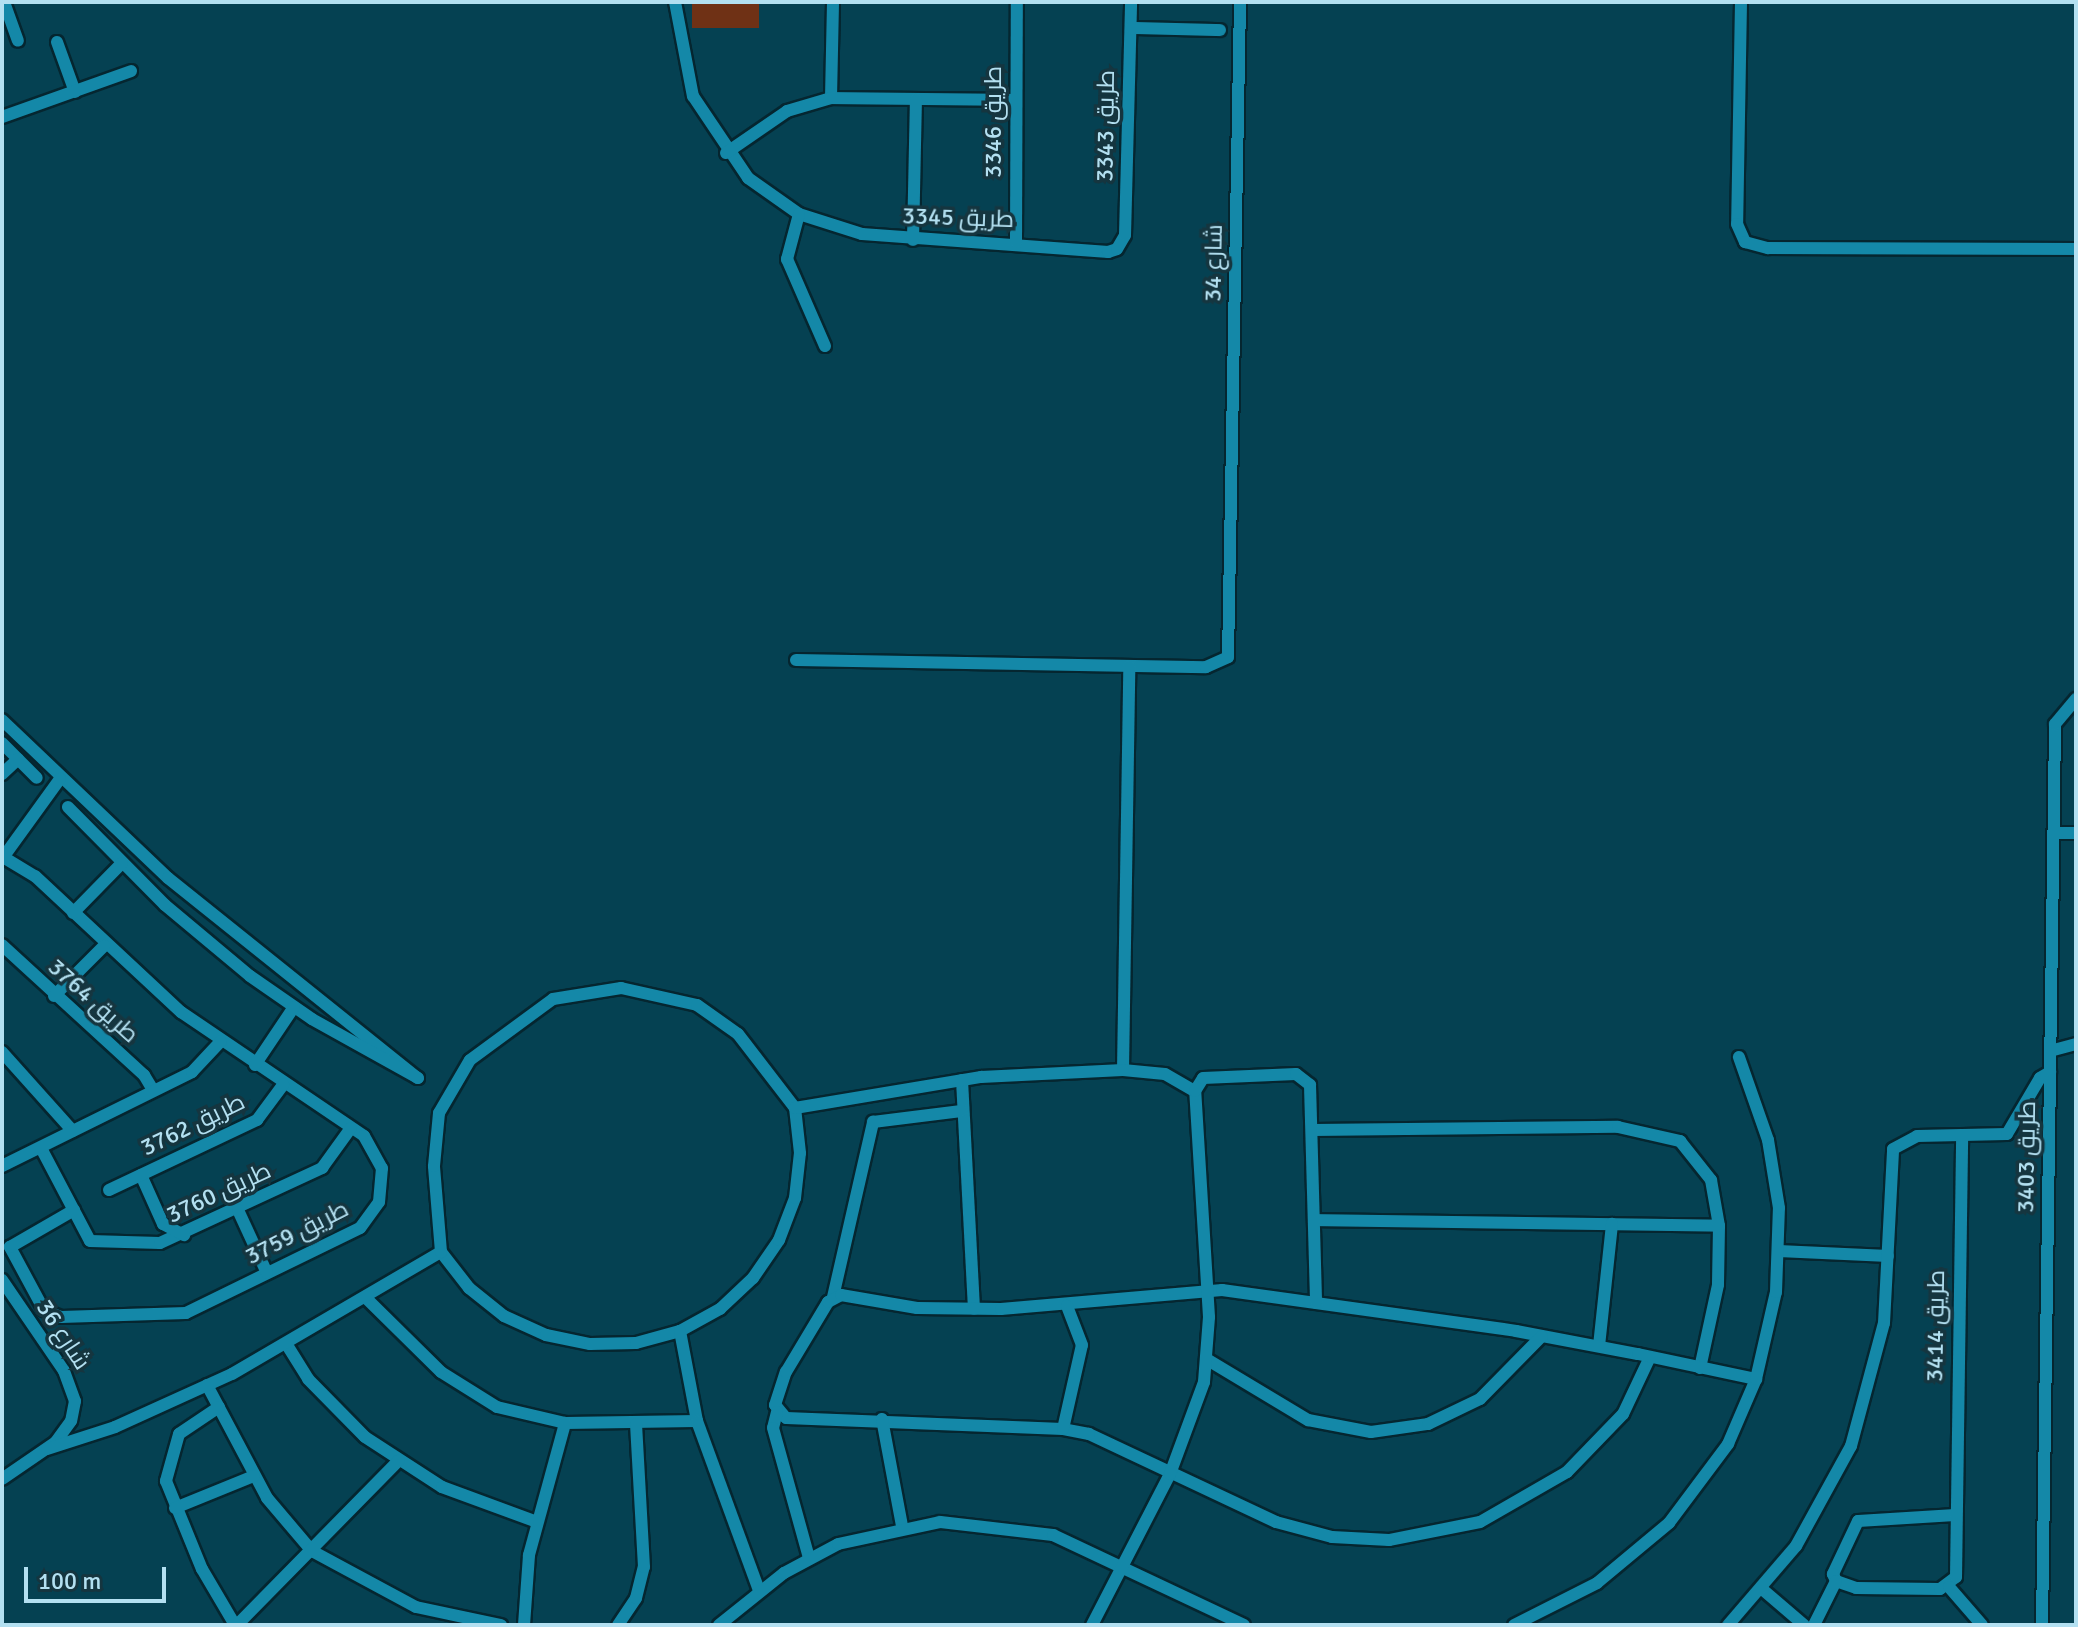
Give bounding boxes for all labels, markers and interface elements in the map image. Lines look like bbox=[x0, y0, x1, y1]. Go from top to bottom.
street label: طريق 3346 bbox=[980, 66, 1008, 178]
street label: طريق 3343 bbox=[1091, 70, 1121, 182]
street label: طريق 3345 bbox=[902, 202, 1014, 234]
street label: شارع 34 bbox=[1199, 224, 1229, 302]
street label: طريق 3764 bbox=[42, 953, 144, 1049]
street label: طريق 3762 bbox=[136, 1088, 250, 1162]
street label: طريق 3403 bbox=[2012, 1101, 2042, 1213]
street label: طريق 3760 bbox=[162, 1156, 276, 1230]
street label: طريق 3759 bbox=[241, 1195, 353, 1271]
street label: طريق 3414 bbox=[1921, 1270, 1951, 1382]
street label: شارع 36 bbox=[30, 1295, 96, 1375]
scale bar bbox=[28, 1551, 170, 1601]
text: 100 m bbox=[38, 1566, 101, 1596]

